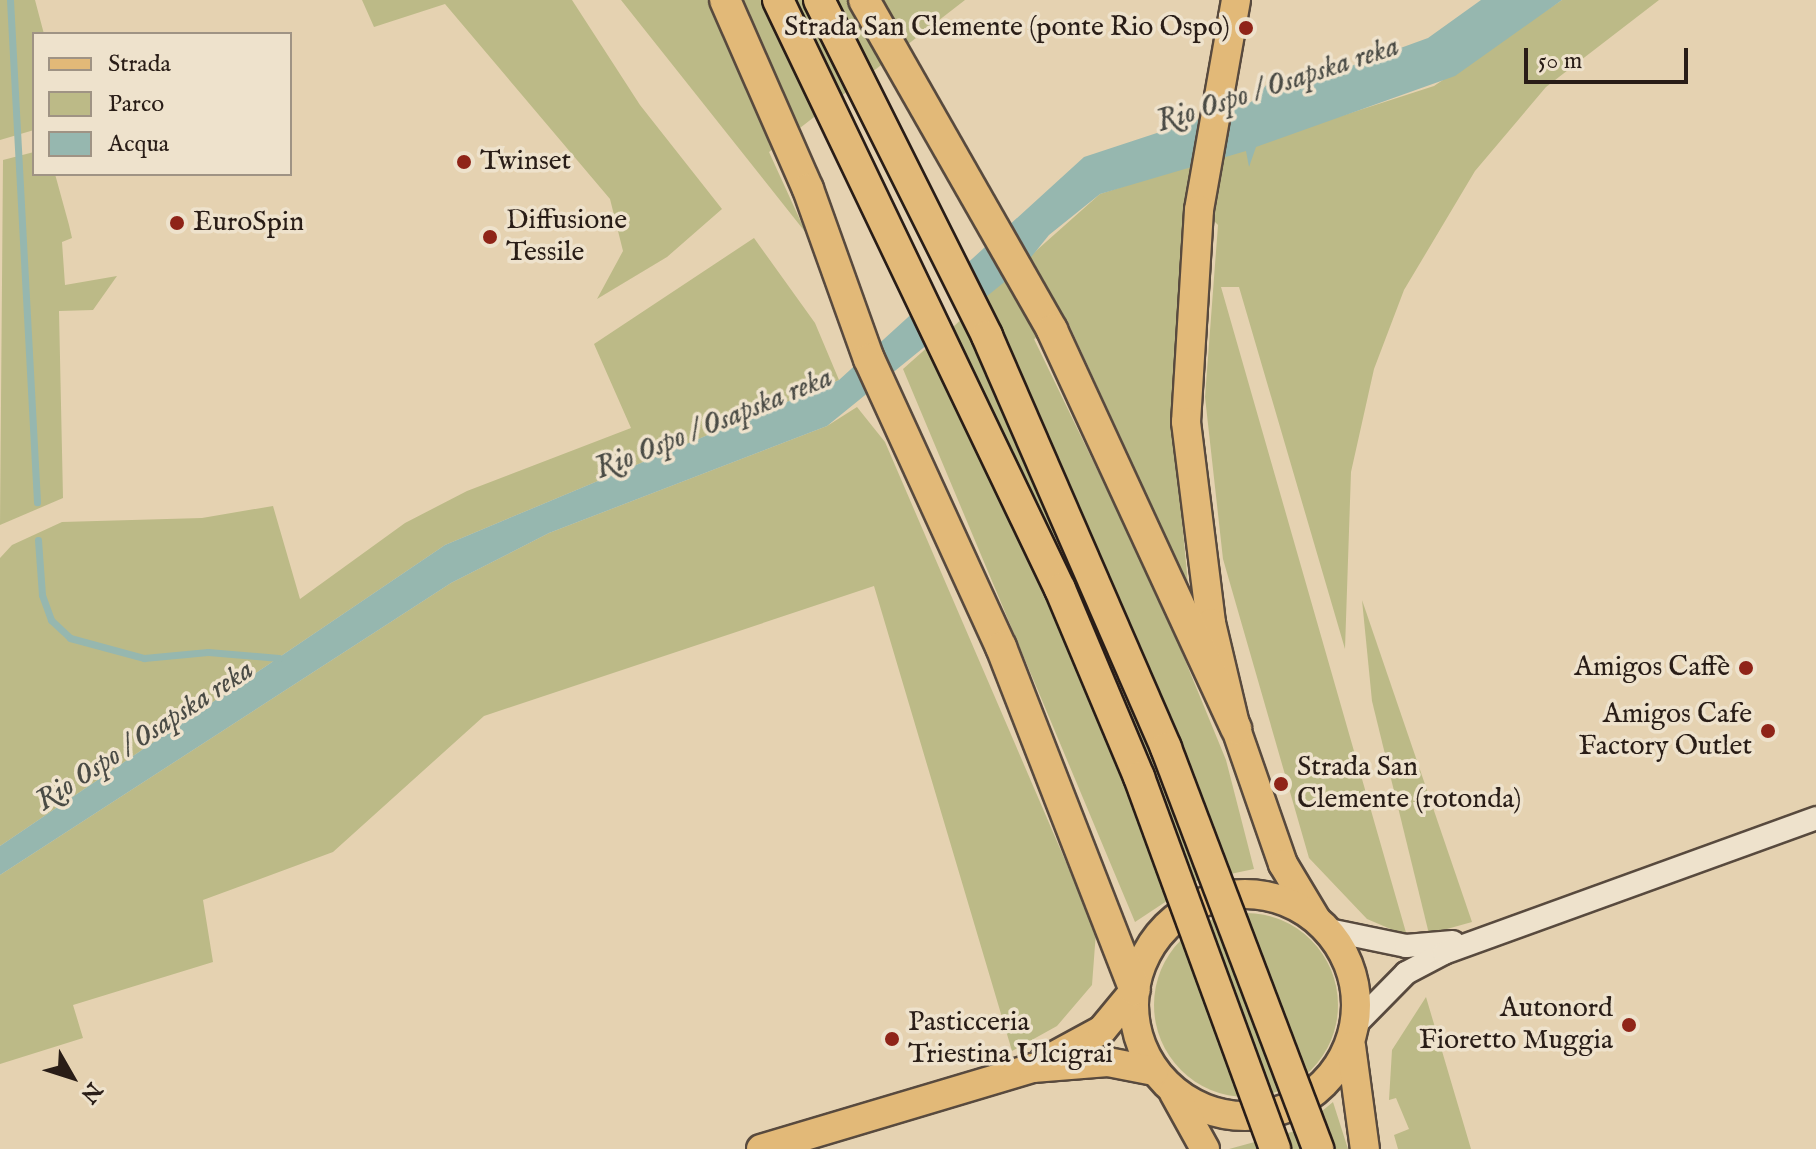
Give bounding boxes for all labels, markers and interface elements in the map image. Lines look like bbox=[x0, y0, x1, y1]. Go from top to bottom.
place label: Strada San Clemente (ponte Rio Ospo) bbox=[784, 11, 1230, 45]
marker: Strada San Clemente (ponte Rio Ospo) bbox=[1237, 19, 1255, 37]
water label: Rio Ospo / Osapska reka bbox=[1152, 29, 1404, 141]
legend bbox=[32, 32, 292, 176]
scale bar bbox=[1528, 32, 1692, 82]
text: 50 m bbox=[1538, 46, 1582, 77]
text: Strada bbox=[108, 49, 171, 80]
text: Parco bbox=[108, 89, 164, 120]
text: Acqua bbox=[108, 129, 169, 160]
place label: Twinset bbox=[480, 145, 571, 179]
marker: Twinset bbox=[455, 153, 473, 171]
place label: Diffusione Tessile bbox=[506, 204, 627, 270]
place label: EuroSpin bbox=[193, 206, 304, 240]
marker: EuroSpin bbox=[168, 214, 186, 232]
marker: Diffusione Tessile bbox=[481, 228, 499, 246]
water label: Rio Ospo / Osapska reka bbox=[590, 360, 838, 488]
place label: Amigos Caffè bbox=[1574, 651, 1730, 685]
water label: Rio Ospo / Osapska reka bbox=[29, 652, 261, 820]
marker: Amigos Caffè bbox=[1737, 659, 1755, 677]
place label: Amigos Cafe Factory Outlet bbox=[1578, 698, 1752, 764]
marker: Amigos Cafe Factory Outlet bbox=[1759, 722, 1777, 740]
place label: Strada San Clemente (rotonda) bbox=[1297, 751, 1521, 817]
marker: Strada San Clemente (rotonda) bbox=[1272, 775, 1290, 793]
place label: Autonord Fioretto Muggia bbox=[1419, 992, 1613, 1058]
place label: Pasticceria Triestina Ulcigrai bbox=[908, 1006, 1113, 1072]
marker: Autonord Fioretto Muggia bbox=[1620, 1016, 1638, 1034]
marker: Pasticceria Triestina Ulcigrai bbox=[883, 1030, 901, 1048]
north arrow bbox=[32, 1037, 112, 1117]
text: N bbox=[74, 1076, 108, 1108]

